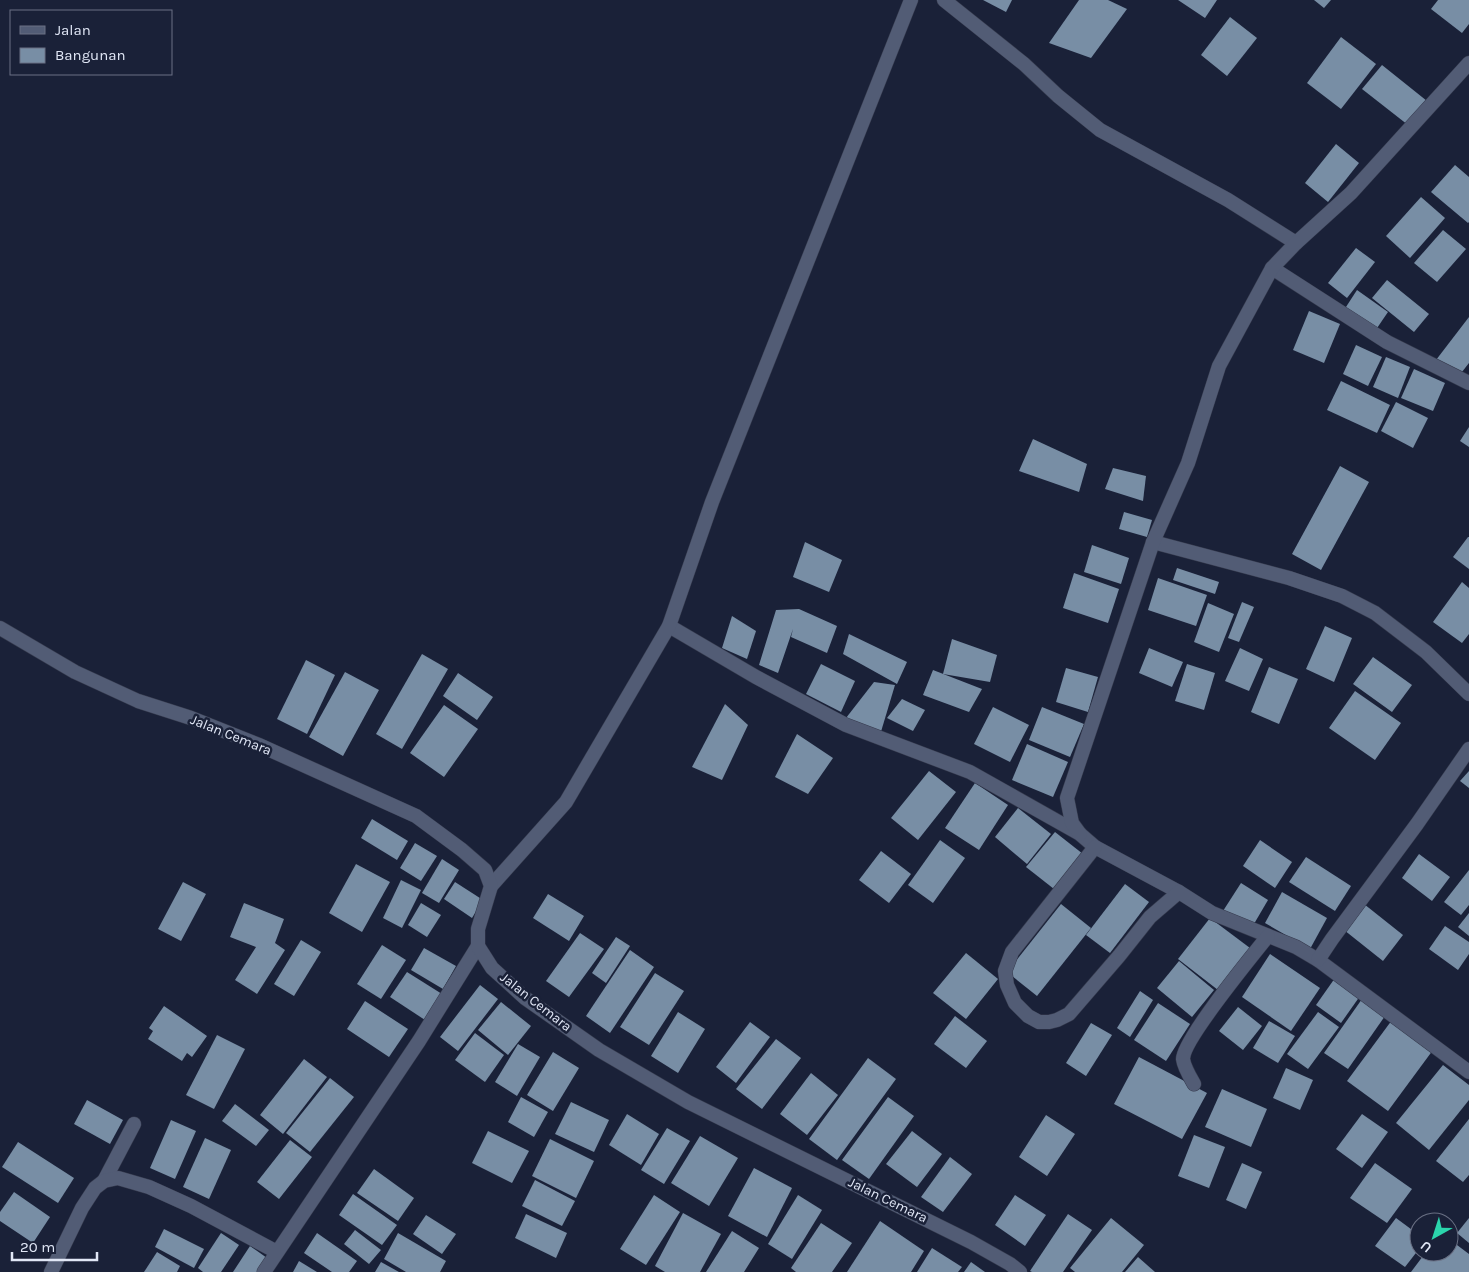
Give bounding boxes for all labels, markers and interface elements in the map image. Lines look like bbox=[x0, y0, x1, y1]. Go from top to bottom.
legend bbox=[10, 10, 172, 75]
text: Jalan bbox=[55, 21, 91, 39]
text: Bangunan bbox=[55, 46, 126, 64]
street label: Jalan Cemara bbox=[188, 711, 274, 759]
street label: Jalan Cemara bbox=[497, 969, 575, 1035]
street label: Jalan Cemara bbox=[846, 1173, 930, 1227]
north arrow bbox=[1409, 1212, 1459, 1262]
scale bar bbox=[12, 1230, 98, 1262]
text: U bbox=[1417, 1237, 1435, 1256]
text: 20 m bbox=[20, 1238, 55, 1256]

